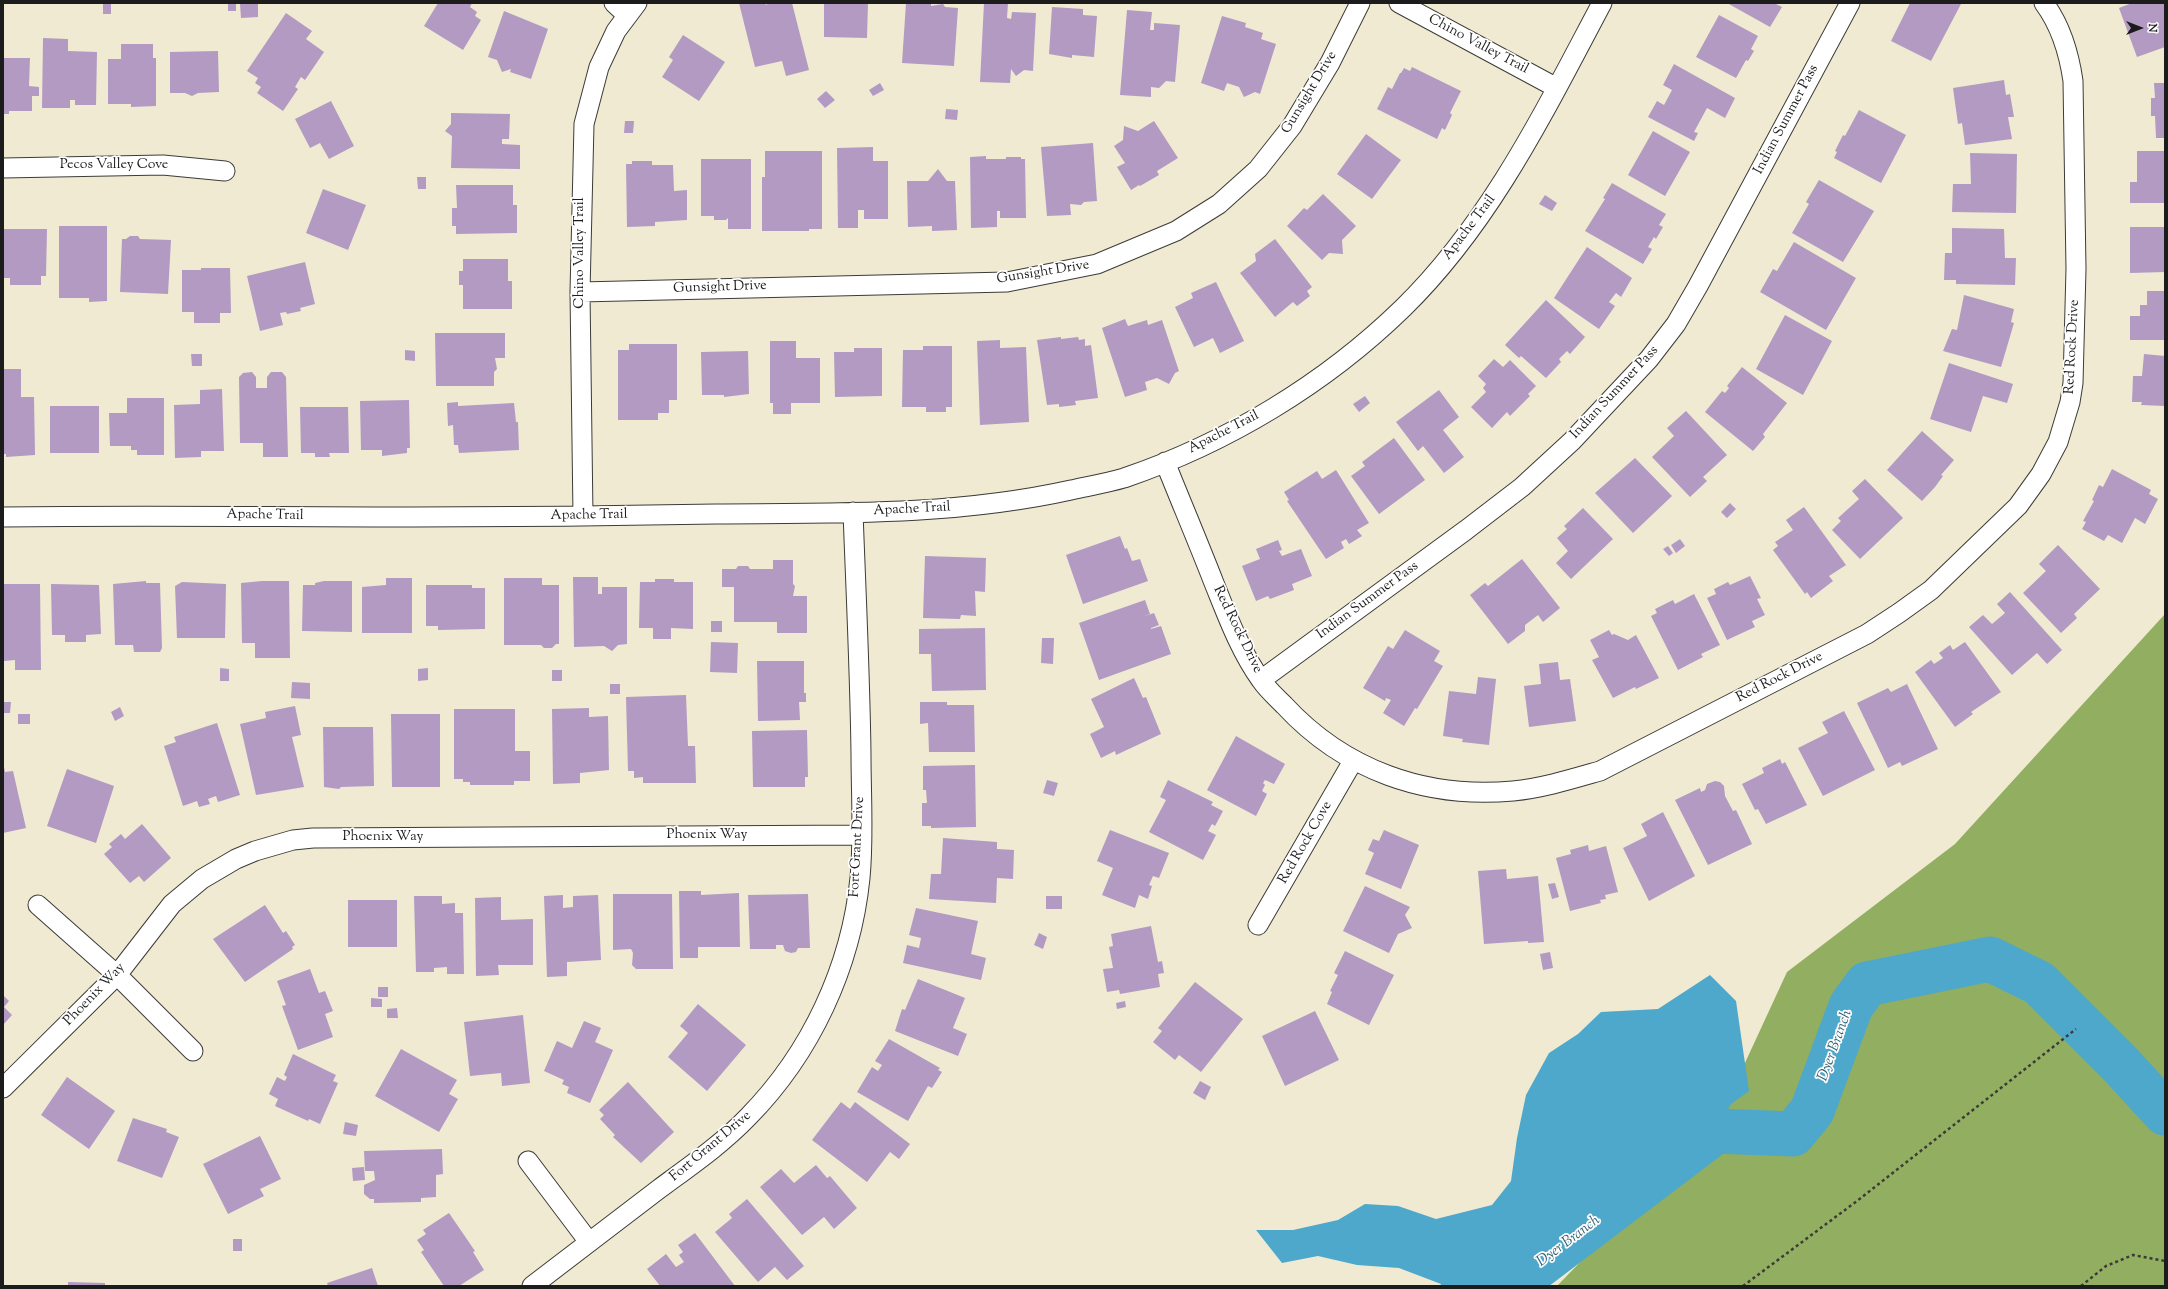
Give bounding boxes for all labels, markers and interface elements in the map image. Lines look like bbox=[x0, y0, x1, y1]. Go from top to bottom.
north arrow bbox=[2120, 8, 2160, 48]
street label: Chino Valley Trail bbox=[1425, 11, 1531, 79]
text: N bbox=[2144, 24, 2160, 32]
street label: Gunsight Drive bbox=[1279, 49, 1341, 137]
street label: Indian Summer Pass bbox=[1751, 62, 1823, 178]
street label: Pecos Valley Cove bbox=[60, 158, 168, 174]
street label: Apache Trail bbox=[1440, 192, 1500, 264]
street label: Chino Valley Trail bbox=[573, 197, 589, 309]
street label: Gunsight Drive bbox=[995, 257, 1091, 289]
street label: Gunsight Drive bbox=[673, 278, 767, 298]
street label: Red Rock Drive bbox=[2062, 299, 2084, 395]
street label: Indian Summer Pass bbox=[1567, 343, 1663, 443]
street label: Apache Trail bbox=[1186, 408, 1262, 458]
street label: Apache Trail bbox=[873, 500, 951, 520]
street label: Apache Trail bbox=[226, 507, 304, 525]
street label: Apache Trail bbox=[550, 507, 628, 525]
street label: Indian Summer Pass bbox=[1314, 558, 1422, 644]
street label: Red Rock Drive bbox=[1209, 584, 1265, 676]
street label: Red Rock Drive bbox=[1734, 649, 1826, 707]
street label: Fort Grant Drive bbox=[847, 796, 869, 898]
street label: Red Rock Cove bbox=[1276, 799, 1336, 887]
street label: Phoenix Way bbox=[666, 828, 748, 844]
street label: Phoenix Way bbox=[342, 830, 424, 846]
street label: Phoenix Way bbox=[61, 960, 129, 1030]
water label: Dyer Branch bbox=[1815, 1008, 1857, 1084]
street label: Fort Grant Drive bbox=[667, 1108, 755, 1186]
water label: Dyer Branch bbox=[1534, 1212, 1604, 1272]

